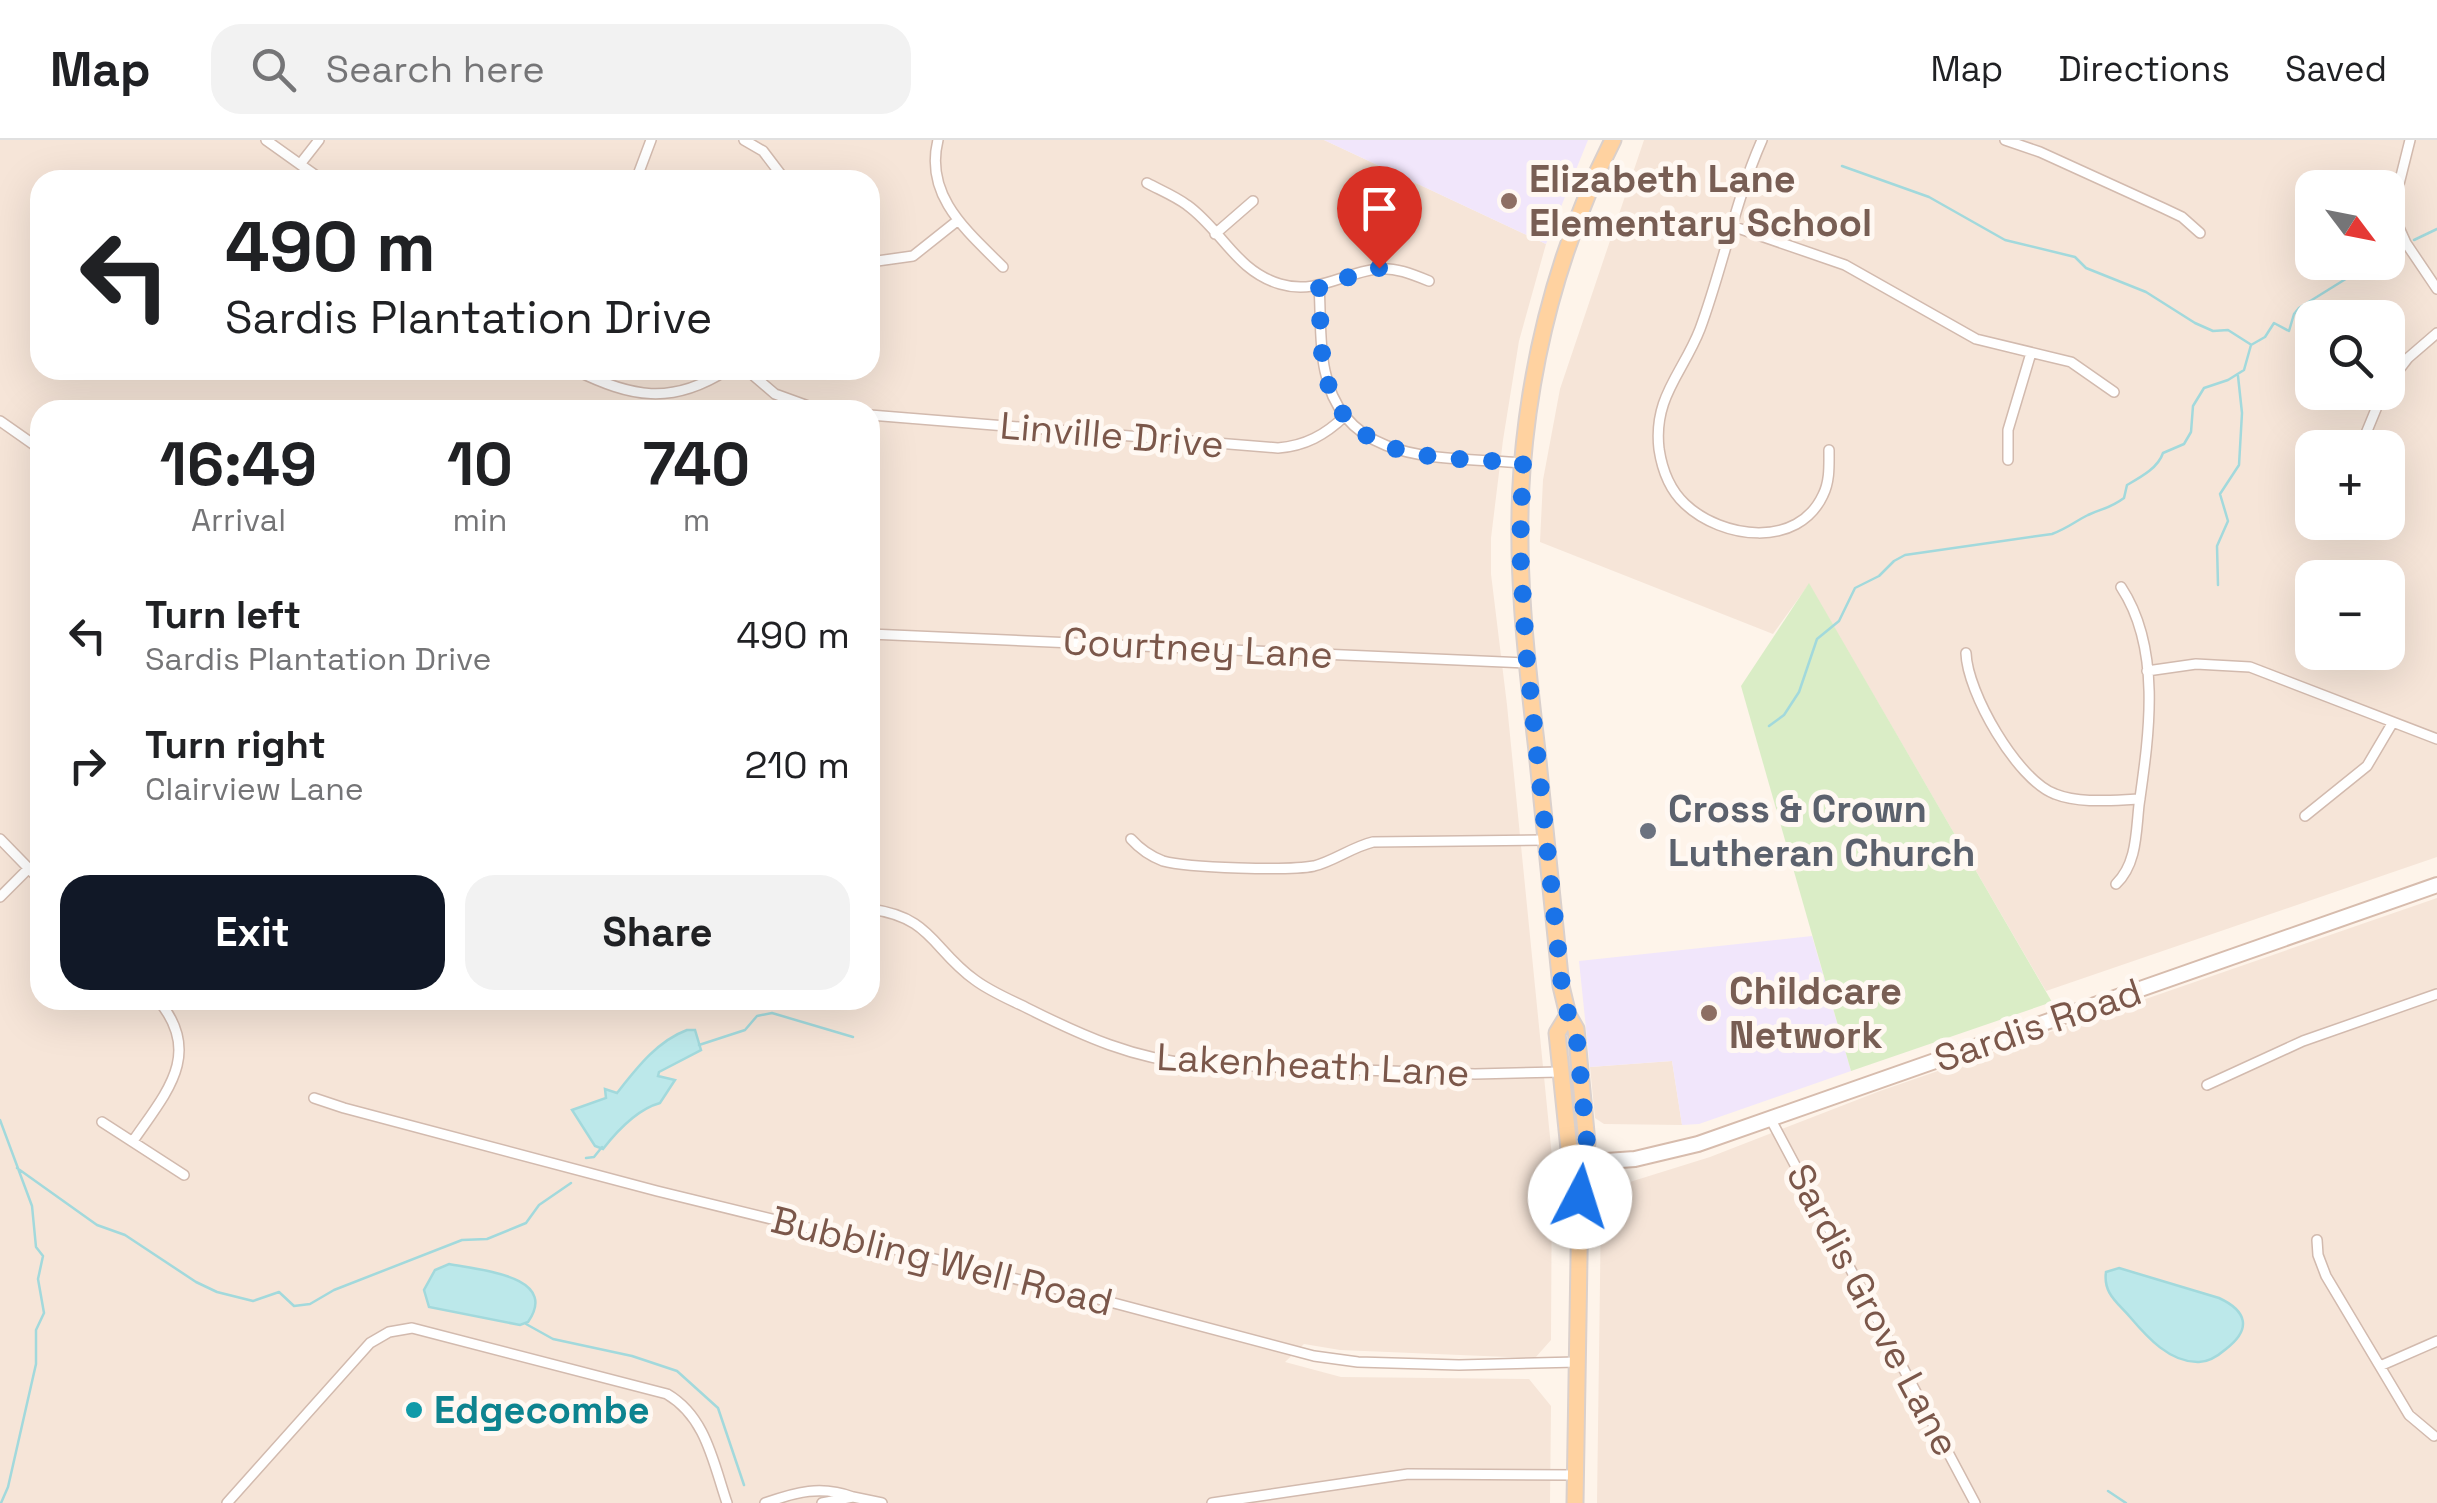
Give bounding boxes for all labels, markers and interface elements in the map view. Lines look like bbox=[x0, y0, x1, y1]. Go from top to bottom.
search box bbox=[211, 24, 911, 114]
text: Map bbox=[50, 39, 151, 100]
icon: search bbox=[246, 42, 301, 97]
text: Search here bbox=[326, 45, 545, 93]
text: Map bbox=[1930, 47, 2003, 91]
text: Directions bbox=[2058, 47, 2230, 91]
text: Saved bbox=[2285, 47, 2387, 91]
place label: Elizabeth Lane Elementary School bbox=[1529, 155, 1872, 247]
pin bbox=[1337, 166, 1422, 269]
north arrow bbox=[2295, 170, 2405, 280]
map controls bbox=[2295, 170, 2405, 670]
icon: arrive bbox=[1352, 181, 1407, 236]
marker: Elizabeth Lane Elementary School bbox=[1498, 190, 1520, 212]
text: 490 m bbox=[225, 202, 436, 291]
icon: left bbox=[60, 210, 190, 340]
text: Sardis Plantation Drive bbox=[225, 289, 712, 346]
button: search bbox=[2295, 300, 2405, 410]
street label: Linville Drive bbox=[998, 401, 1226, 469]
text: 16:49 bbox=[160, 426, 317, 503]
text: 10 bbox=[447, 426, 513, 503]
text: 740 bbox=[643, 426, 750, 503]
button: + bbox=[2295, 430, 2405, 540]
text: Arrival bbox=[191, 500, 286, 540]
text: min bbox=[452, 500, 507, 540]
text: m bbox=[683, 500, 710, 540]
button: − bbox=[2295, 560, 2405, 670]
text: Turn left bbox=[145, 591, 301, 639]
icon: left bbox=[60, 608, 115, 663]
text: 490 m bbox=[736, 611, 850, 659]
street label: Courtney Lane bbox=[1062, 617, 1334, 679]
text: Sardis Plantation Drive bbox=[145, 639, 492, 679]
text: Turn right bbox=[145, 721, 326, 769]
icon: right bbox=[60, 738, 115, 793]
text: 210 m bbox=[744, 741, 850, 789]
text: Clairview Lane bbox=[145, 769, 364, 809]
place label: Cross & Crown Lutheran Church bbox=[1668, 785, 1975, 877]
marker: Cross & Crown Lutheran Church bbox=[1637, 820, 1659, 842]
button: Exit bbox=[60, 875, 445, 990]
button: Share bbox=[465, 875, 850, 990]
place label: Childcare Network bbox=[1729, 967, 1902, 1059]
street label: Sardis Road bbox=[1928, 967, 2148, 1083]
marker: Childcare Network bbox=[1698, 1002, 1720, 1024]
street label: Lakenheath Lane bbox=[1155, 1033, 1471, 1097]
position arrow bbox=[1528, 1145, 1632, 1249]
street label: Sardis Grove Lane bbox=[1776, 1156, 1970, 1464]
street label: Bubbling Well Road bbox=[766, 1195, 1118, 1327]
place label: Edgecombe bbox=[434, 1386, 650, 1434]
marker: Edgecombe bbox=[403, 1399, 425, 1421]

